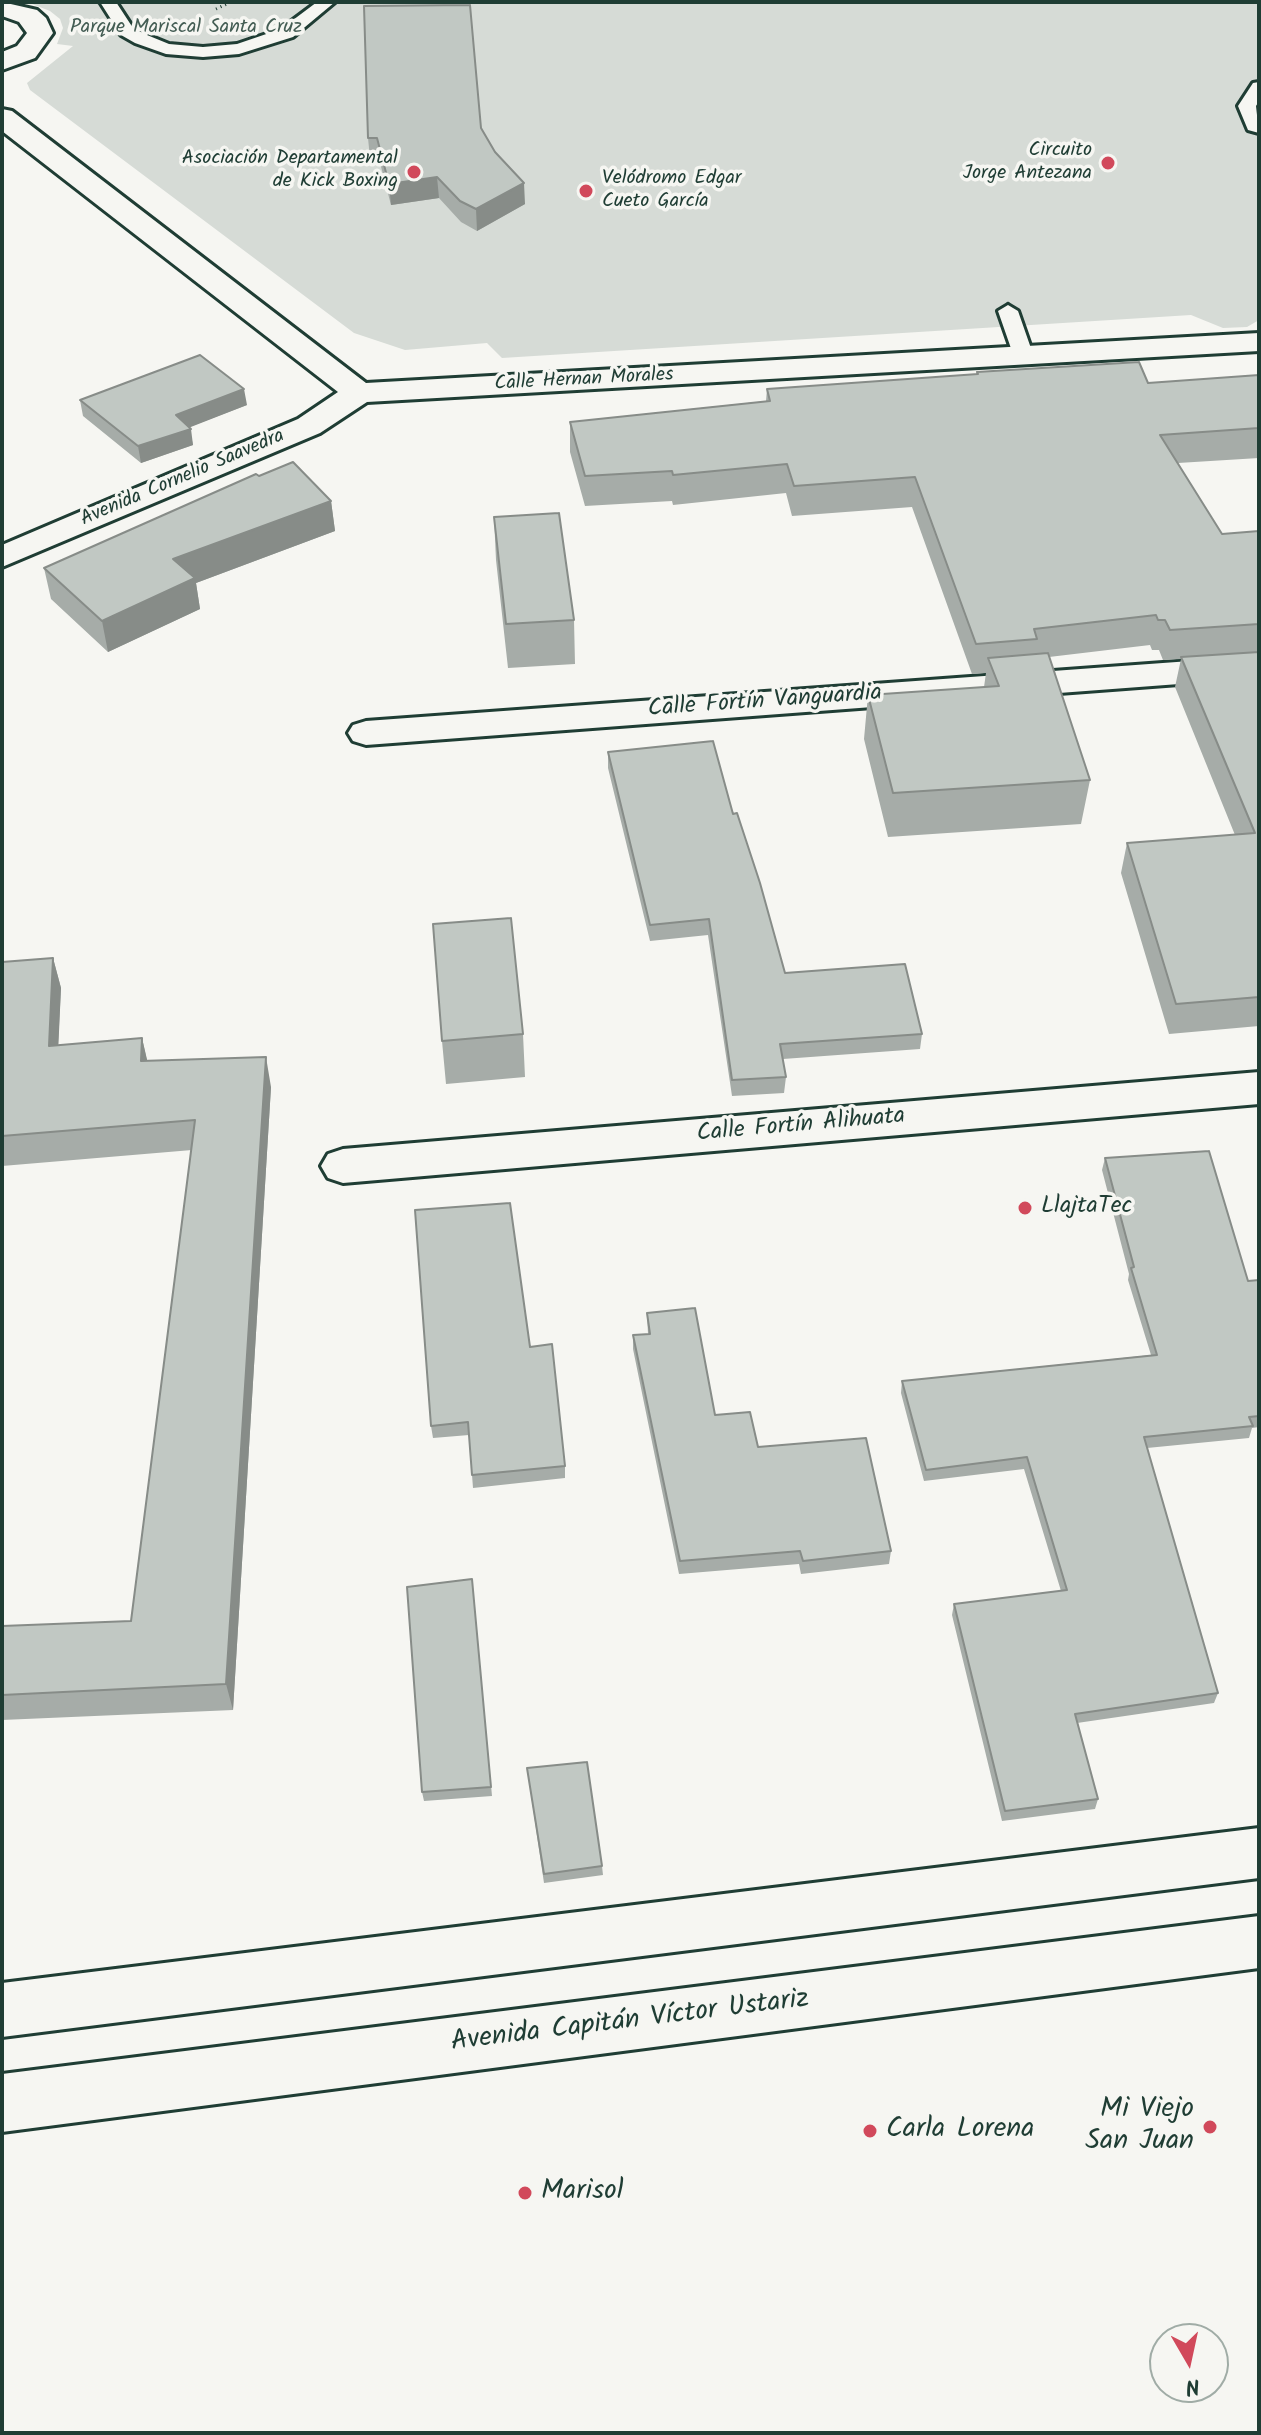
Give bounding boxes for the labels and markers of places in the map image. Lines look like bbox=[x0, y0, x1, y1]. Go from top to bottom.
place label: Circuito Jorge Antezana bbox=[963, 140, 1092, 187]
place label: Asociación Departamental de Kick Boxing bbox=[182, 148, 398, 195]
marker: Circuito Jorge Antezana bbox=[1099, 154, 1117, 172]
marker: Asociación Departamental de Kick Boxing bbox=[405, 163, 423, 181]
place label: Velódromo Edgar Cueto García bbox=[602, 168, 741, 215]
marker: Velódromo Edgar Cueto García bbox=[577, 182, 595, 200]
place label: LlajtaTec bbox=[1041, 1194, 1132, 1222]
marker: LlajtaTec bbox=[1016, 1199, 1034, 1217]
place label: Mi Viejo San Juan bbox=[1085, 2094, 1194, 2160]
place label: Carla Lorena bbox=[886, 2114, 1034, 2148]
marker: Mi Viejo San Juan bbox=[1201, 2118, 1219, 2136]
marker: Carla Lorena bbox=[861, 2122, 879, 2140]
place label: Marisol bbox=[541, 2176, 624, 2210]
marker: Marisol bbox=[516, 2184, 534, 2202]

